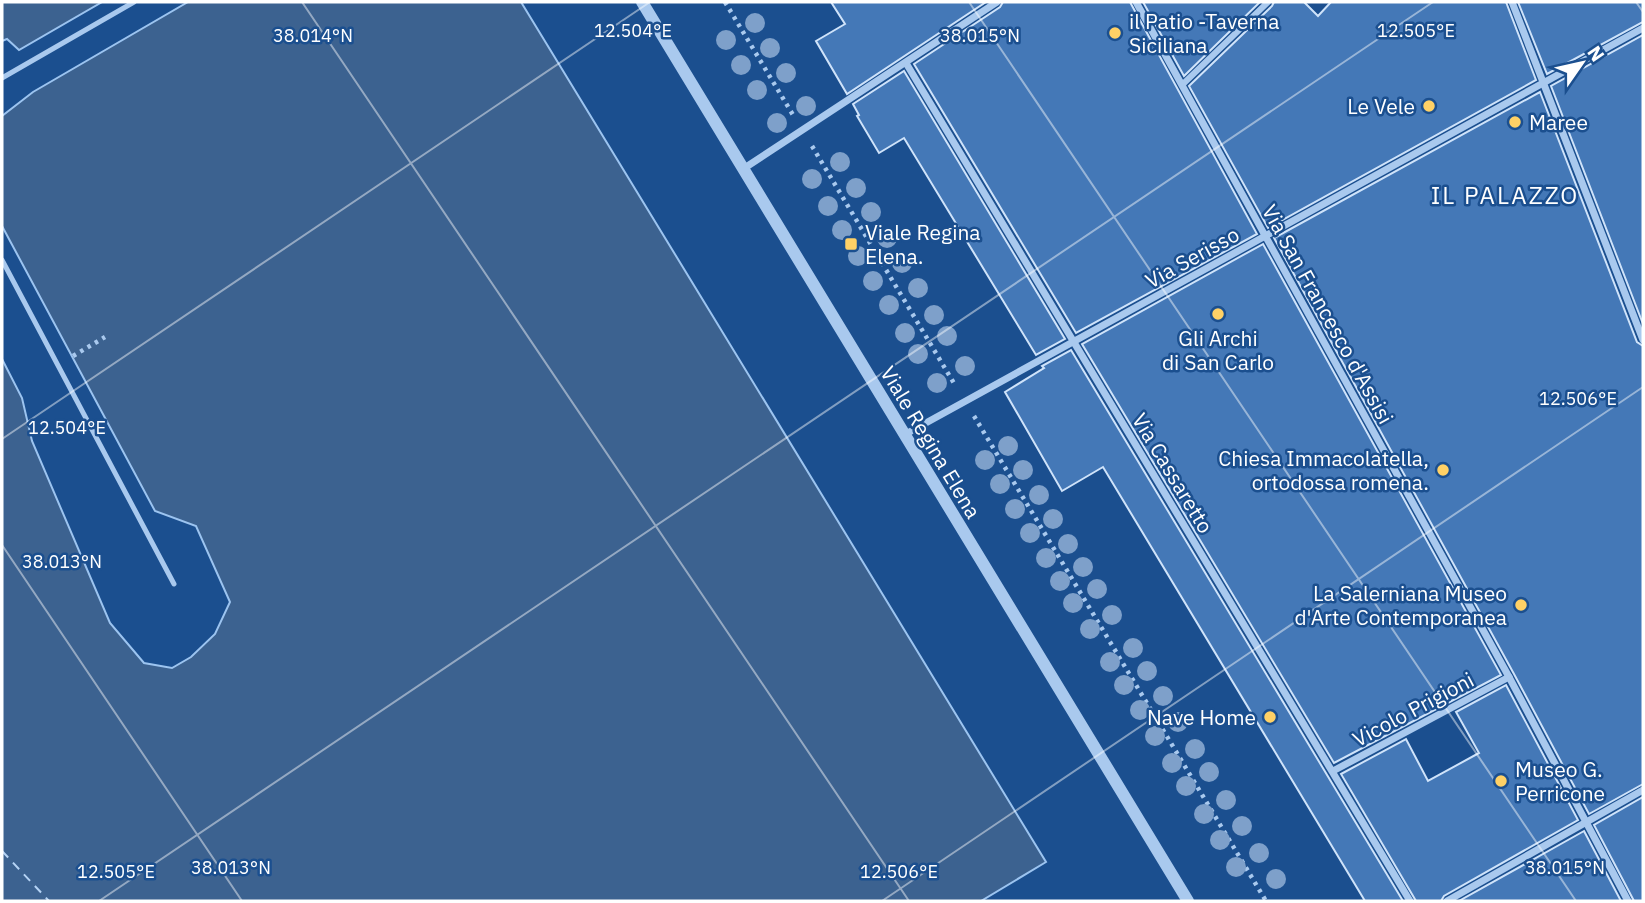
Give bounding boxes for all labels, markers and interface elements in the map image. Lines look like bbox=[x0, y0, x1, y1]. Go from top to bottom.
place label: il Patio -Taverna Siciliana bbox=[1129, 7, 1279, 59]
text: 12.504°E bbox=[594, 19, 672, 42]
text: 12.505°E bbox=[1377, 19, 1455, 42]
text: 38.014°N bbox=[273, 24, 353, 47]
text: 38.015°N bbox=[940, 24, 1020, 47]
marker: il Patio -Taverna Siciliana bbox=[1107, 25, 1123, 41]
north arrow bbox=[1547, 28, 1617, 98]
text: N bbox=[1582, 41, 1610, 66]
place label: Le Vele bbox=[1347, 92, 1415, 120]
marker: Le Vele bbox=[1421, 98, 1437, 114]
place label: Maree bbox=[1529, 108, 1588, 136]
marker: Maree bbox=[1507, 114, 1523, 130]
district label: IL PALAZZO bbox=[1431, 179, 1579, 211]
street label: Via San Francesco d'Assisi bbox=[1256, 199, 1400, 429]
place label: Viale Regina Elena. bbox=[865, 218, 981, 270]
street label: Via Serisso bbox=[1140, 220, 1244, 294]
marker: Viale Regina Elena. bbox=[843, 236, 859, 252]
marker: Gli Archi di San Carlo bbox=[1210, 306, 1226, 322]
place label: Gli Archi di San Carlo bbox=[1162, 324, 1274, 376]
street label: Viale Regina Elena bbox=[874, 361, 988, 523]
text: 12.506°E bbox=[1539, 387, 1617, 410]
street label: Via Cassaretto bbox=[1126, 408, 1220, 538]
text: 12.504°E bbox=[28, 416, 106, 439]
place label: Chiesa Immacolatella, ortodossa romena. bbox=[1218, 444, 1429, 496]
marker: Chiesa Immacolatella, ortodossa romena. bbox=[1435, 462, 1451, 478]
text: 38.013°N bbox=[22, 550, 102, 573]
place label: La Salerniana Museo d'Arte Contemporanea bbox=[1294, 579, 1507, 631]
marker: La Salerniana Museo d'Arte Contemporanea bbox=[1513, 597, 1529, 613]
street label: Vicolo Prigioni bbox=[1348, 665, 1478, 753]
place label: Nave Home bbox=[1147, 703, 1256, 731]
marker: Nave Home bbox=[1262, 709, 1278, 725]
place label: Museo G. Perricone bbox=[1515, 755, 1605, 807]
marker: Museo G. Perricone bbox=[1493, 773, 1509, 789]
text: 38.013°N bbox=[191, 856, 271, 879]
text: 38.015°N bbox=[1525, 856, 1605, 879]
text: 12.505°E bbox=[77, 860, 155, 883]
text: 12.506°E bbox=[860, 860, 938, 883]

